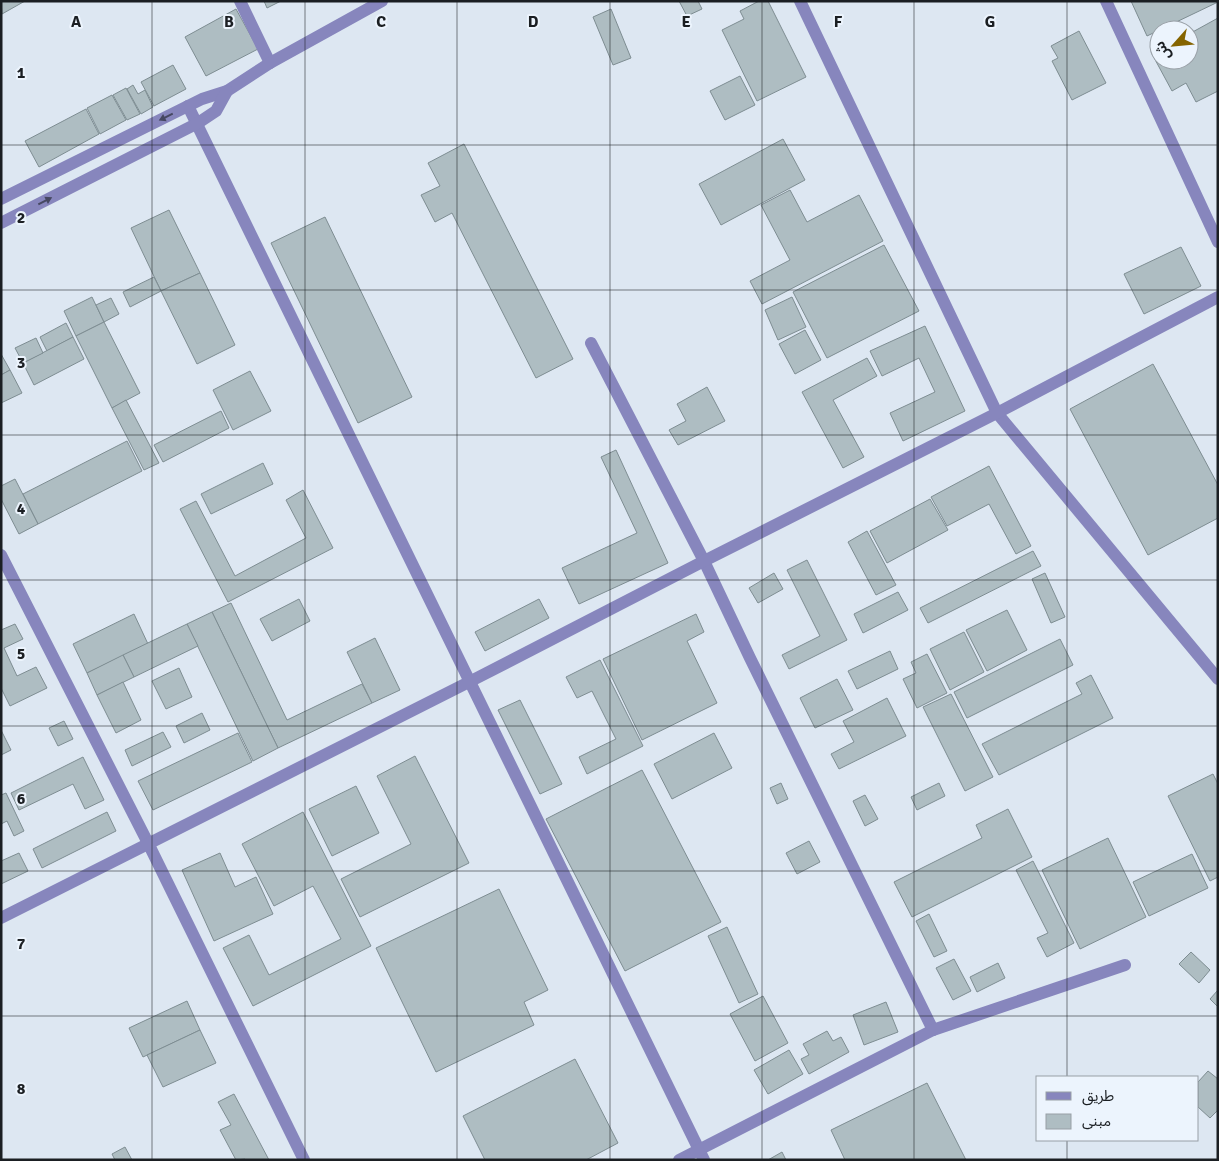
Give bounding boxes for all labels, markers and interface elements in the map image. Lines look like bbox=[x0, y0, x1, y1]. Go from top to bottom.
text: A bbox=[71, 12, 82, 32]
text: B bbox=[224, 12, 234, 32]
text: C bbox=[376, 12, 386, 32]
text: D bbox=[528, 12, 539, 32]
text: E bbox=[681, 12, 691, 32]
text: F bbox=[834, 12, 843, 32]
text: G bbox=[985, 12, 995, 32]
north arrow bbox=[1149, 20, 1199, 70]
text: ش bbox=[1151, 38, 1175, 63]
text: 1 bbox=[17, 63, 26, 83]
one-way arrow bbox=[159, 113, 173, 121]
one-way arrow bbox=[38, 197, 52, 205]
text: 2 bbox=[17, 208, 25, 228]
text: 3 bbox=[17, 353, 25, 373]
text: 4 bbox=[17, 499, 26, 519]
text: 5 bbox=[17, 644, 25, 664]
text: 6 bbox=[17, 789, 26, 809]
text: 7 bbox=[17, 934, 26, 954]
legend bbox=[1036, 1076, 1199, 1141]
text: 8 bbox=[17, 1079, 26, 1099]
text: طريق bbox=[1082, 1087, 1114, 1106]
text: مبنى bbox=[1082, 1112, 1111, 1130]

